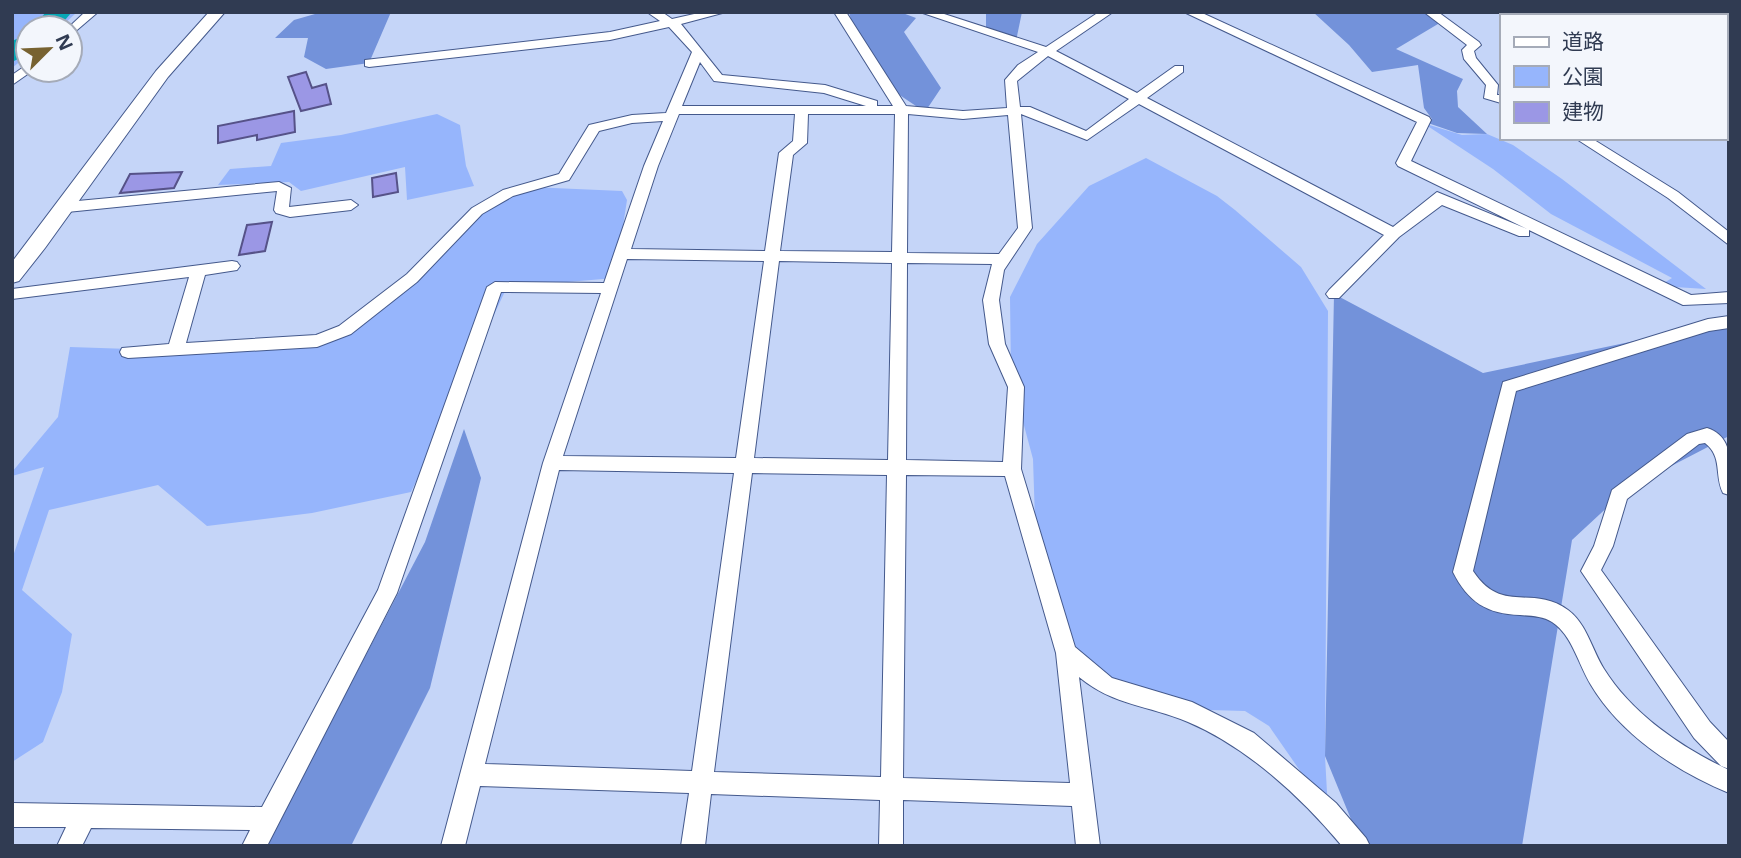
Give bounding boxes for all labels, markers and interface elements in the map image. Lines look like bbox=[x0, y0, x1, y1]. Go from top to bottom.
north arrow bbox=[14, 14, 84, 84]
legend bbox=[1500, 14, 1727, 140]
text: 道路 bbox=[1562, 27, 1604, 55]
text: N bbox=[50, 30, 80, 54]
text: 公園 bbox=[1562, 62, 1604, 90]
text: 建物 bbox=[1562, 97, 1604, 125]

